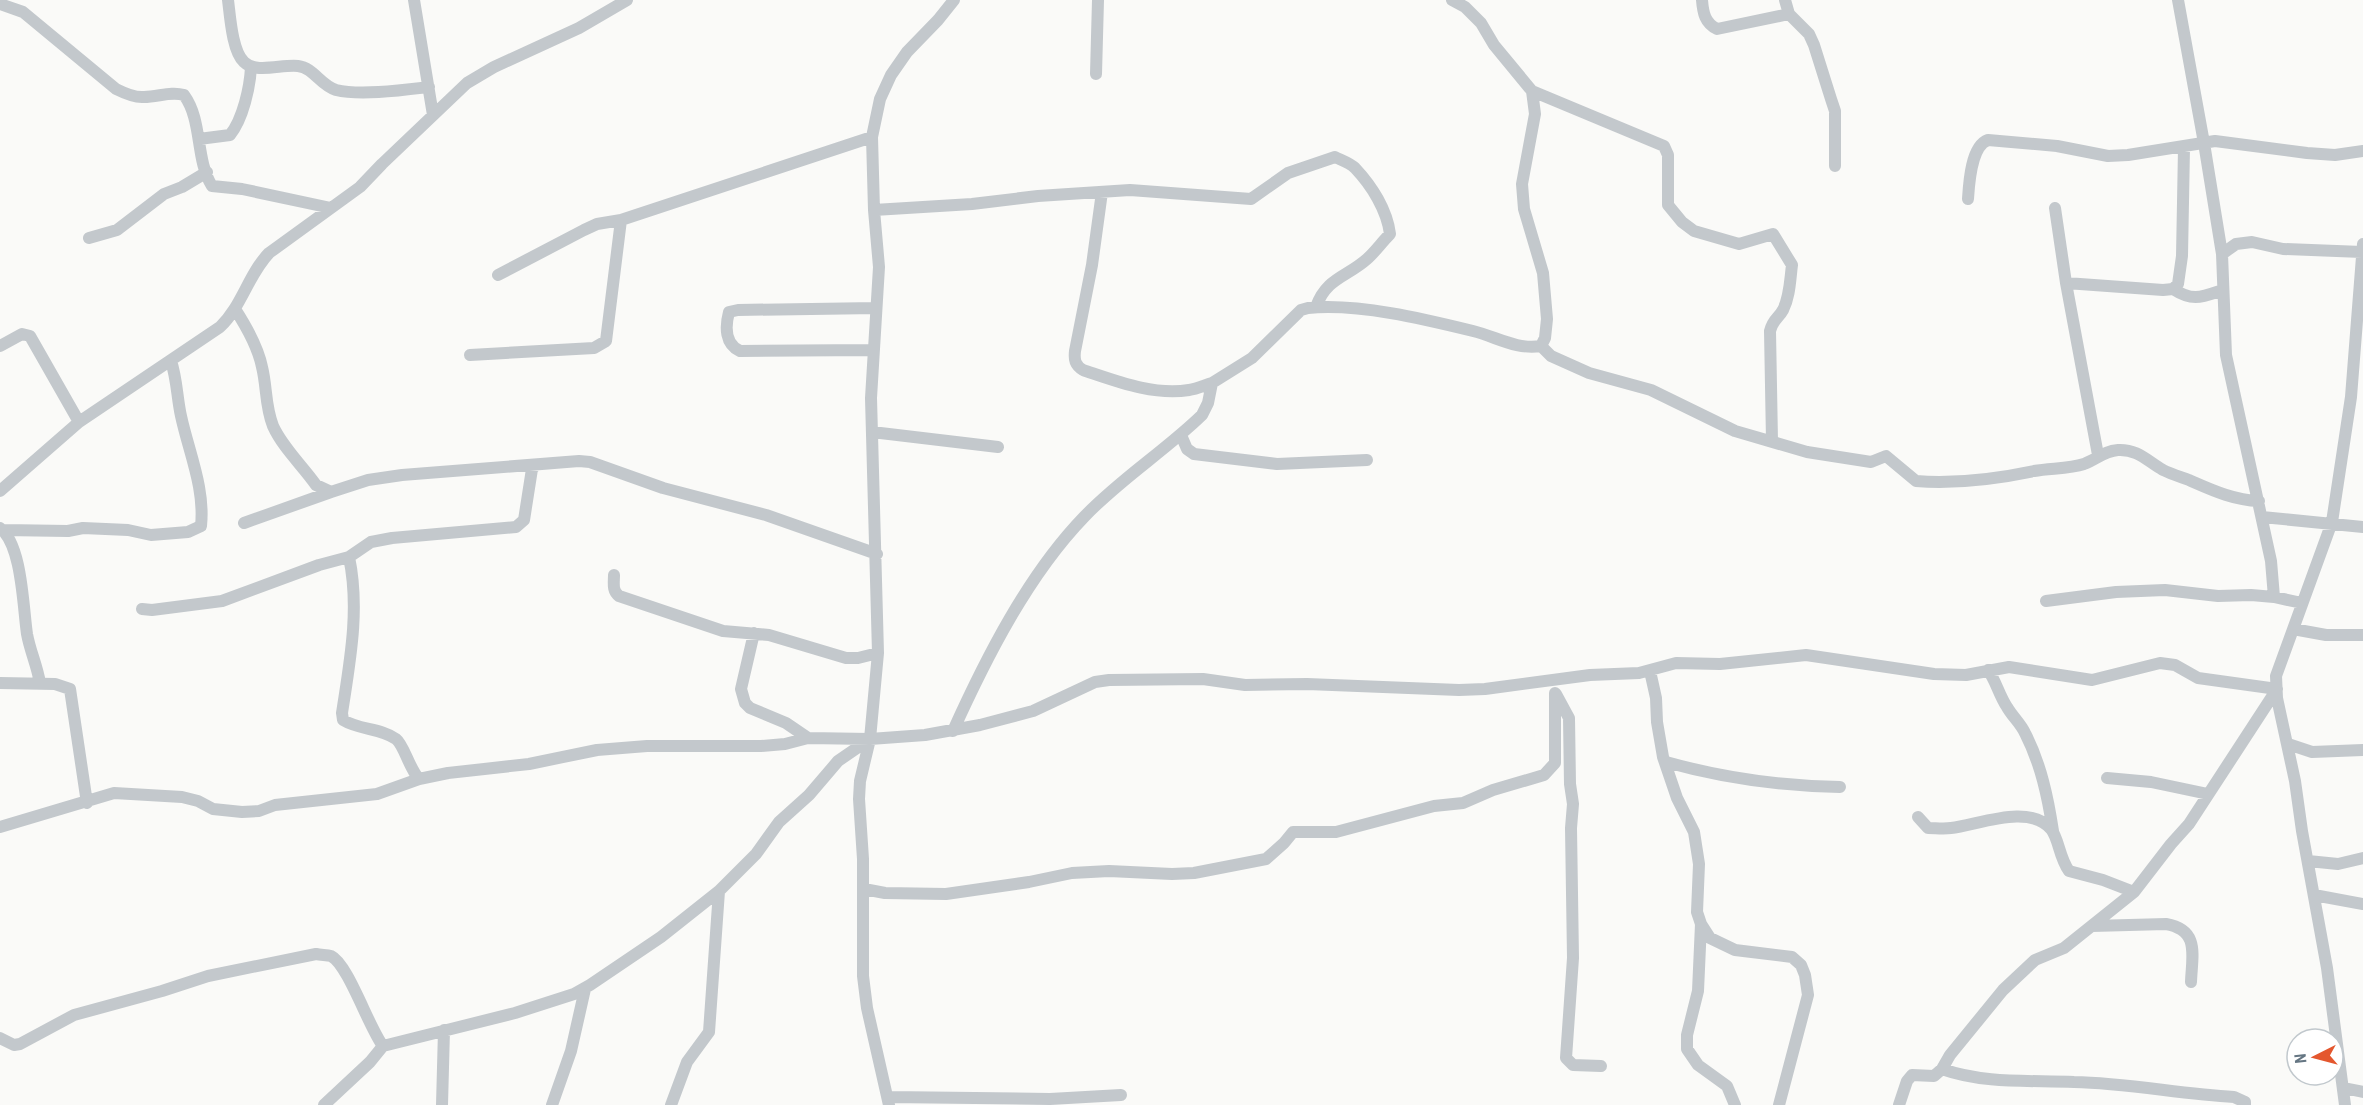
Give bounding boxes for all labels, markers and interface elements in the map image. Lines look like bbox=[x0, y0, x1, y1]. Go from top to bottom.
north arrow bbox=[2285, 1027, 2345, 1087]
text: N bbox=[2291, 1053, 2311, 1064]

